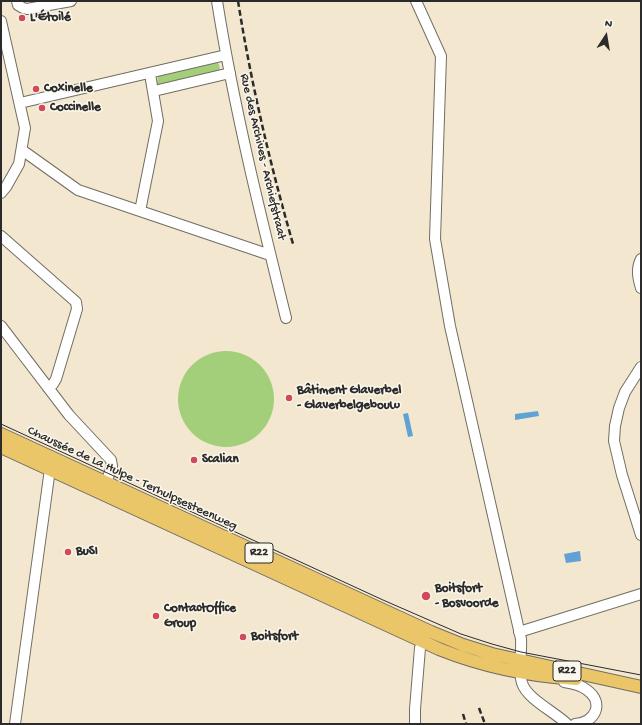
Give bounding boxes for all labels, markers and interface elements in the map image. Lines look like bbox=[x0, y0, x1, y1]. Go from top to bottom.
place label: L'Étoilé bbox=[30, 10, 71, 26]
marker: L'Étoilé bbox=[17, 13, 27, 23]
north arrow bbox=[586, 16, 626, 56]
text: N bbox=[604, 18, 613, 31]
street label: Rue des Archives - Archiefstraat bbox=[235, 72, 289, 242]
place label: Coxinelle bbox=[44, 81, 93, 97]
marker: Coxinelle bbox=[31, 84, 41, 94]
place label: Coccinelle bbox=[50, 100, 101, 116]
marker: Coccinelle bbox=[37, 103, 47, 113]
place label: Bâtiment Glaverbel - Glaverbelgebouw bbox=[297, 383, 401, 414]
marker: Bâtiment Glaverbel - Glaverbelgebouw bbox=[284, 393, 294, 403]
street label: Chaussée de La Hulpe - Terhulpsesteenweg bbox=[25, 423, 239, 535]
place label: Scalian bbox=[202, 452, 239, 468]
marker: Scalian bbox=[189, 455, 199, 465]
road number: R22 bbox=[245, 543, 273, 563]
place label: BuSI bbox=[76, 544, 98, 560]
marker: BuSI bbox=[63, 547, 73, 557]
place label: Boitsfort - Bosvoorde bbox=[435, 581, 498, 612]
marker: Boitsfort - Bosvoorde bbox=[420, 590, 432, 602]
place label: ContactOffice Group bbox=[164, 601, 236, 632]
marker: ContactOffice Group bbox=[151, 611, 161, 621]
place label: Boitsfort bbox=[251, 629, 298, 645]
marker: Boitsfort bbox=[238, 632, 248, 642]
road number: R22 bbox=[553, 661, 581, 681]

